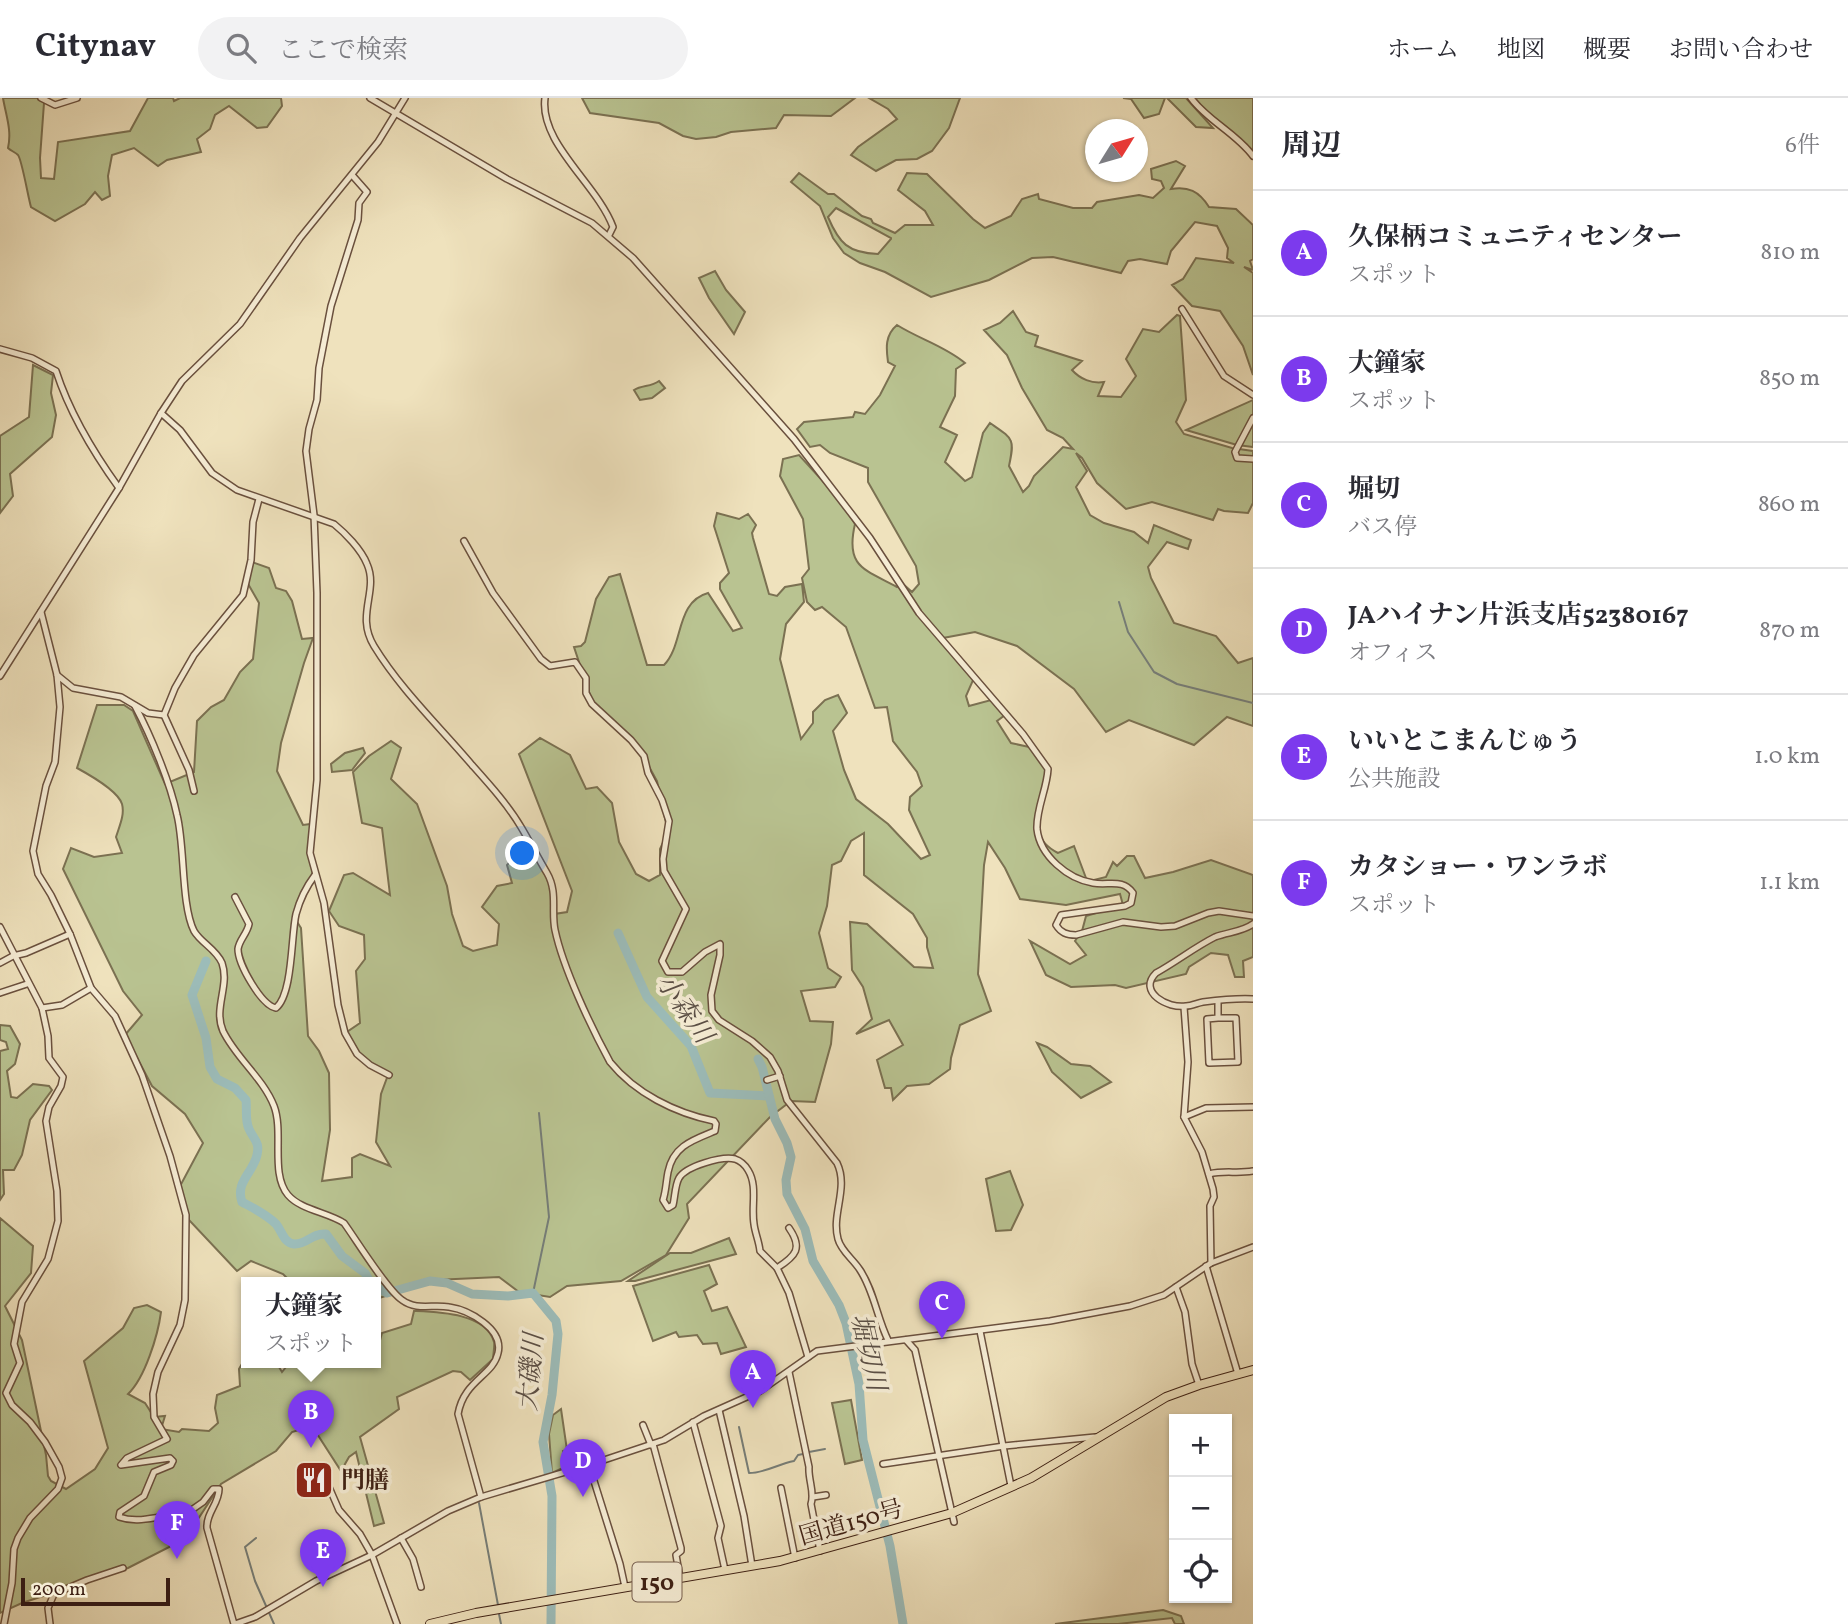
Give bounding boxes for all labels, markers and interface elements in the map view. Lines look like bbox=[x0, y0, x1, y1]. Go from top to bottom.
search box bbox=[198, 17, 688, 80]
text: Citynav bbox=[35, 25, 156, 71]
icon: search bbox=[222, 29, 260, 67]
text: ここで検索 bbox=[278, 33, 408, 69]
text: ホーム bbox=[1387, 34, 1459, 68]
text: 地図 bbox=[1497, 34, 1545, 68]
text: 概要 bbox=[1583, 34, 1631, 68]
text: お問い合わせ bbox=[1669, 34, 1813, 68]
north arrow bbox=[1085, 119, 1148, 182]
text: 周辺 bbox=[1281, 126, 1341, 168]
text: 6件 bbox=[1785, 130, 1820, 162]
text: 久保柄コミュニティセンター bbox=[1348, 220, 1682, 256]
text: A bbox=[1296, 237, 1312, 269]
text: 810 m bbox=[1761, 237, 1820, 269]
text: スポット bbox=[1348, 260, 1440, 292]
text: 大鐘家 bbox=[1348, 346, 1426, 382]
text: B bbox=[1296, 363, 1312, 395]
text: 850 m bbox=[1759, 363, 1820, 395]
text: スポット bbox=[1348, 386, 1440, 418]
text: 堀切 bbox=[1348, 472, 1400, 508]
text: C bbox=[1297, 489, 1311, 521]
text: 860 m bbox=[1758, 489, 1820, 521]
text: バス停 bbox=[1348, 512, 1417, 544]
text: JAハイナン片浜支店52380167 bbox=[1348, 598, 1689, 634]
text: D bbox=[1296, 615, 1312, 647]
text: 870 m bbox=[1759, 615, 1820, 647]
text: オフィス bbox=[1348, 638, 1437, 670]
text: いいとこまんじゅう bbox=[1348, 724, 1582, 760]
text: E bbox=[1297, 741, 1311, 773]
text: 1.0 km bbox=[1754, 741, 1820, 773]
text: 公共施設 bbox=[1348, 764, 1440, 796]
your location bbox=[505, 836, 539, 870]
text: カタショー・ワンラボ bbox=[1348, 850, 1607, 886]
text: F bbox=[1297, 867, 1311, 899]
text: 1.1 km bbox=[1759, 867, 1820, 899]
text: スポット bbox=[1348, 890, 1440, 922]
water label: 小森川 bbox=[646, 967, 722, 1054]
popup bbox=[241, 1277, 381, 1368]
pin: C bbox=[919, 1281, 965, 1339]
text: 大鐘家 bbox=[265, 1289, 343, 1325]
water label: 堀切川 bbox=[841, 1310, 894, 1397]
text: スポット bbox=[265, 1329, 357, 1361]
water label: 大磯川 bbox=[511, 1329, 554, 1413]
pin: A bbox=[730, 1350, 776, 1408]
pin: B bbox=[288, 1390, 334, 1448]
map controls bbox=[1169, 1414, 1232, 1603]
button: + bbox=[1169, 1414, 1232, 1477]
pin: D bbox=[560, 1439, 606, 1497]
restaurant icon: 門膳 bbox=[293, 1459, 335, 1501]
place label: 門膳 bbox=[341, 1465, 389, 1499]
button: − bbox=[1169, 1477, 1232, 1540]
street label: 国道150号 bbox=[796, 1493, 908, 1555]
pin: F bbox=[154, 1501, 200, 1559]
pin: E bbox=[300, 1529, 346, 1587]
button: locate bbox=[1169, 1540, 1232, 1603]
road number: 150 bbox=[632, 1562, 682, 1602]
scale bar bbox=[21, 1575, 170, 1607]
text: 200 m bbox=[32, 1577, 86, 1603]

